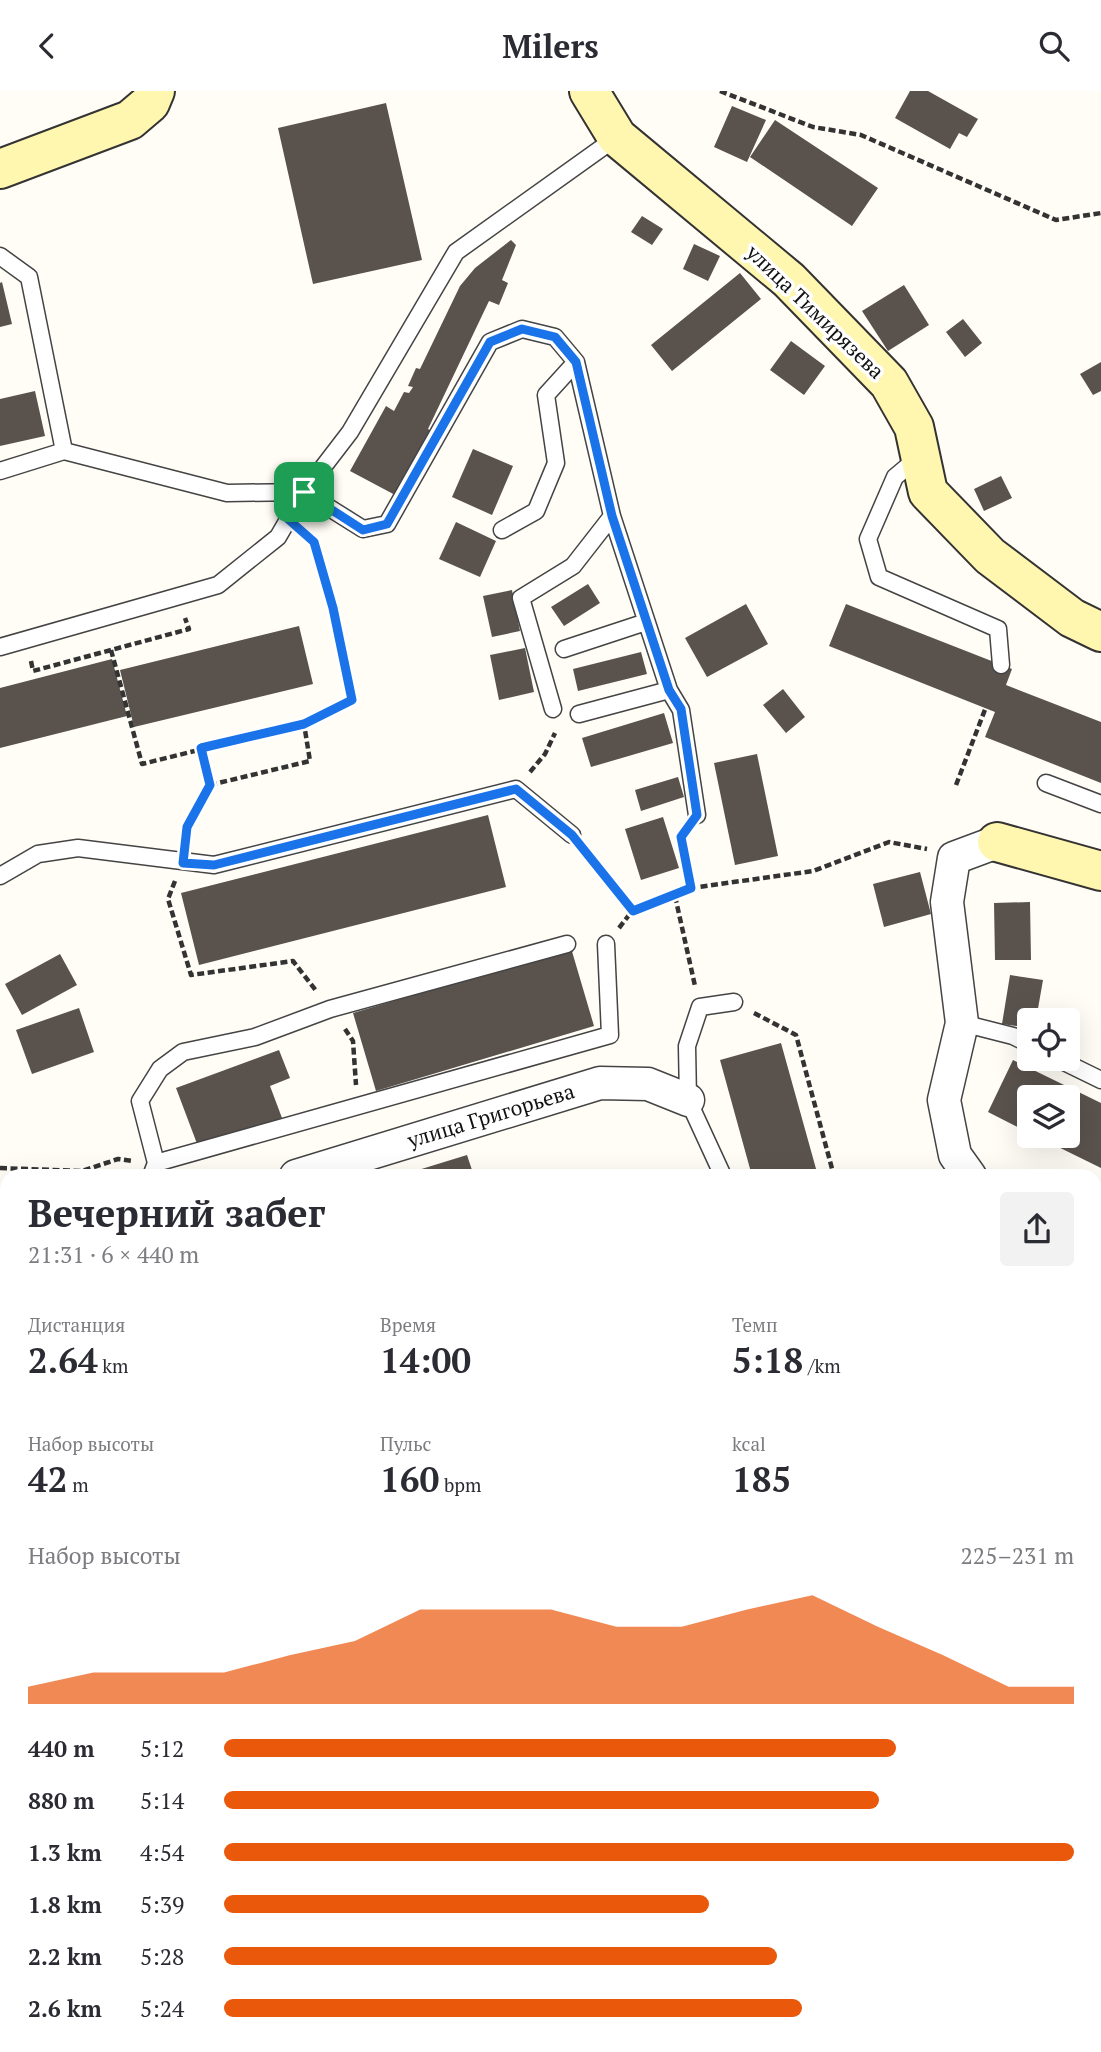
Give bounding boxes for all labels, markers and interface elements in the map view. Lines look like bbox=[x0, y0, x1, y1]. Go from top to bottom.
text: Milers bbox=[502, 25, 599, 67]
icon: back bbox=[28, 27, 66, 65]
icon: search bbox=[1035, 27, 1073, 65]
street label: улица Тимирязева bbox=[740, 237, 891, 385]
pin bbox=[274, 462, 334, 522]
icon: arrive bbox=[285, 473, 323, 511]
map controls bbox=[1017, 1008, 1080, 1148]
button: locate bbox=[1017, 1008, 1080, 1071]
street label: улица Григорьева bbox=[403, 1076, 578, 1154]
button: layers bbox=[1017, 1085, 1080, 1148]
text: Вечерний забег bbox=[28, 1188, 325, 1238]
button: share bbox=[1000, 1192, 1074, 1266]
text: 21:31 · 6 × 440 m bbox=[28, 1239, 199, 1270]
text: Дистанция bbox=[28, 1312, 125, 1337]
text: Время bbox=[380, 1312, 436, 1337]
text: Темп bbox=[732, 1312, 778, 1337]
text: 2.64 bbox=[28, 1337, 98, 1383]
text: 14:00 bbox=[380, 1337, 471, 1383]
text: 5:18 bbox=[732, 1337, 803, 1383]
text: km bbox=[98, 1353, 129, 1378]
text: /km bbox=[803, 1353, 841, 1378]
text: Набор высоты bbox=[28, 1431, 154, 1456]
text: Пульс bbox=[380, 1431, 431, 1456]
text: kcal bbox=[732, 1431, 766, 1456]
text: 42 bbox=[28, 1456, 68, 1502]
text: 160 bbox=[380, 1456, 439, 1502]
text: 185 bbox=[732, 1456, 791, 1502]
text: m bbox=[68, 1472, 89, 1497]
text: bpm bbox=[439, 1472, 481, 1497]
text: Набор высоты bbox=[28, 1540, 181, 1571]
text: 225–231 m bbox=[961, 1540, 1074, 1571]
text: 440 m bbox=[28, 1733, 94, 1764]
text: 5:12 bbox=[140, 1733, 184, 1764]
text: 880 m bbox=[28, 1785, 94, 1816]
text: 5:14 bbox=[140, 1785, 184, 1816]
text: 1.3 km bbox=[28, 1837, 102, 1868]
text: 4:54 bbox=[140, 1837, 184, 1868]
text: 1.8 km bbox=[28, 1889, 102, 1920]
text: 5:39 bbox=[140, 1889, 184, 1920]
text: 2.2 km bbox=[28, 1941, 102, 1972]
text: 5:28 bbox=[140, 1941, 184, 1972]
text: 2.6 km bbox=[28, 1993, 102, 2024]
text: 5:24 bbox=[140, 1993, 184, 2024]

